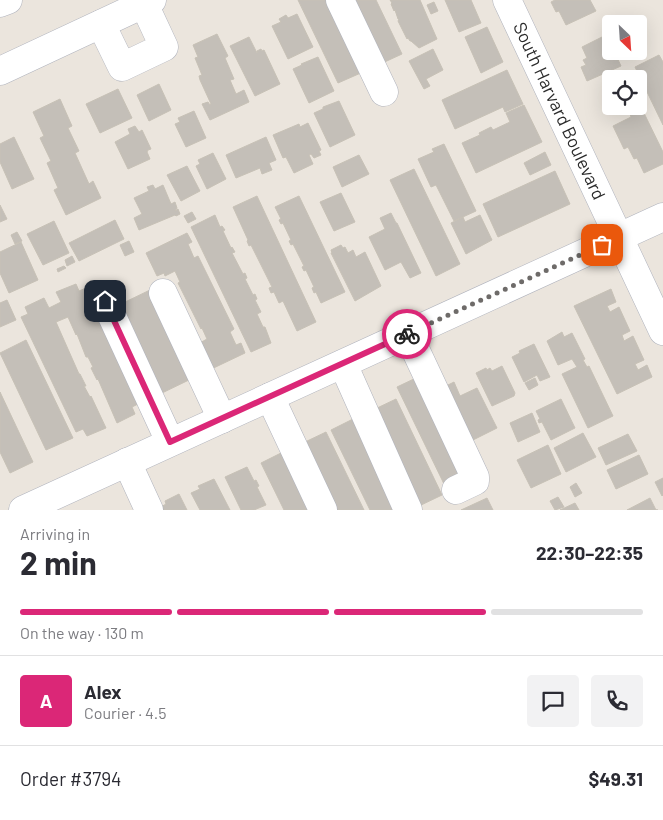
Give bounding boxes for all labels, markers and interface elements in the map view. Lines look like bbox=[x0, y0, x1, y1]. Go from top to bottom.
north arrow bbox=[602, 15, 648, 60]
map controls bbox=[602, 15, 647, 115]
street label: South Harvard Boulevard bbox=[509, 18, 611, 203]
button: locate bbox=[602, 70, 647, 115]
pin bbox=[581, 224, 623, 266]
icon: bag bbox=[588, 231, 616, 259]
pin bbox=[84, 280, 126, 322]
icon: home bbox=[91, 287, 119, 315]
courier bbox=[382, 309, 432, 359]
icon: bike bbox=[393, 320, 421, 348]
text: Arriving in bbox=[20, 524, 90, 543]
text: 22:30–22:35 bbox=[536, 541, 643, 564]
text: 2 min bbox=[20, 543, 97, 581]
text: On the way · 130 m bbox=[20, 623, 144, 642]
button: chat bbox=[527, 675, 579, 727]
button: phone bbox=[591, 675, 643, 727]
text: Alex bbox=[84, 680, 122, 703]
text: A bbox=[40, 689, 52, 712]
text: Courier · 4.5 bbox=[84, 703, 167, 722]
text: Order #3794 bbox=[20, 767, 122, 790]
text: $49.31 bbox=[588, 767, 643, 790]

